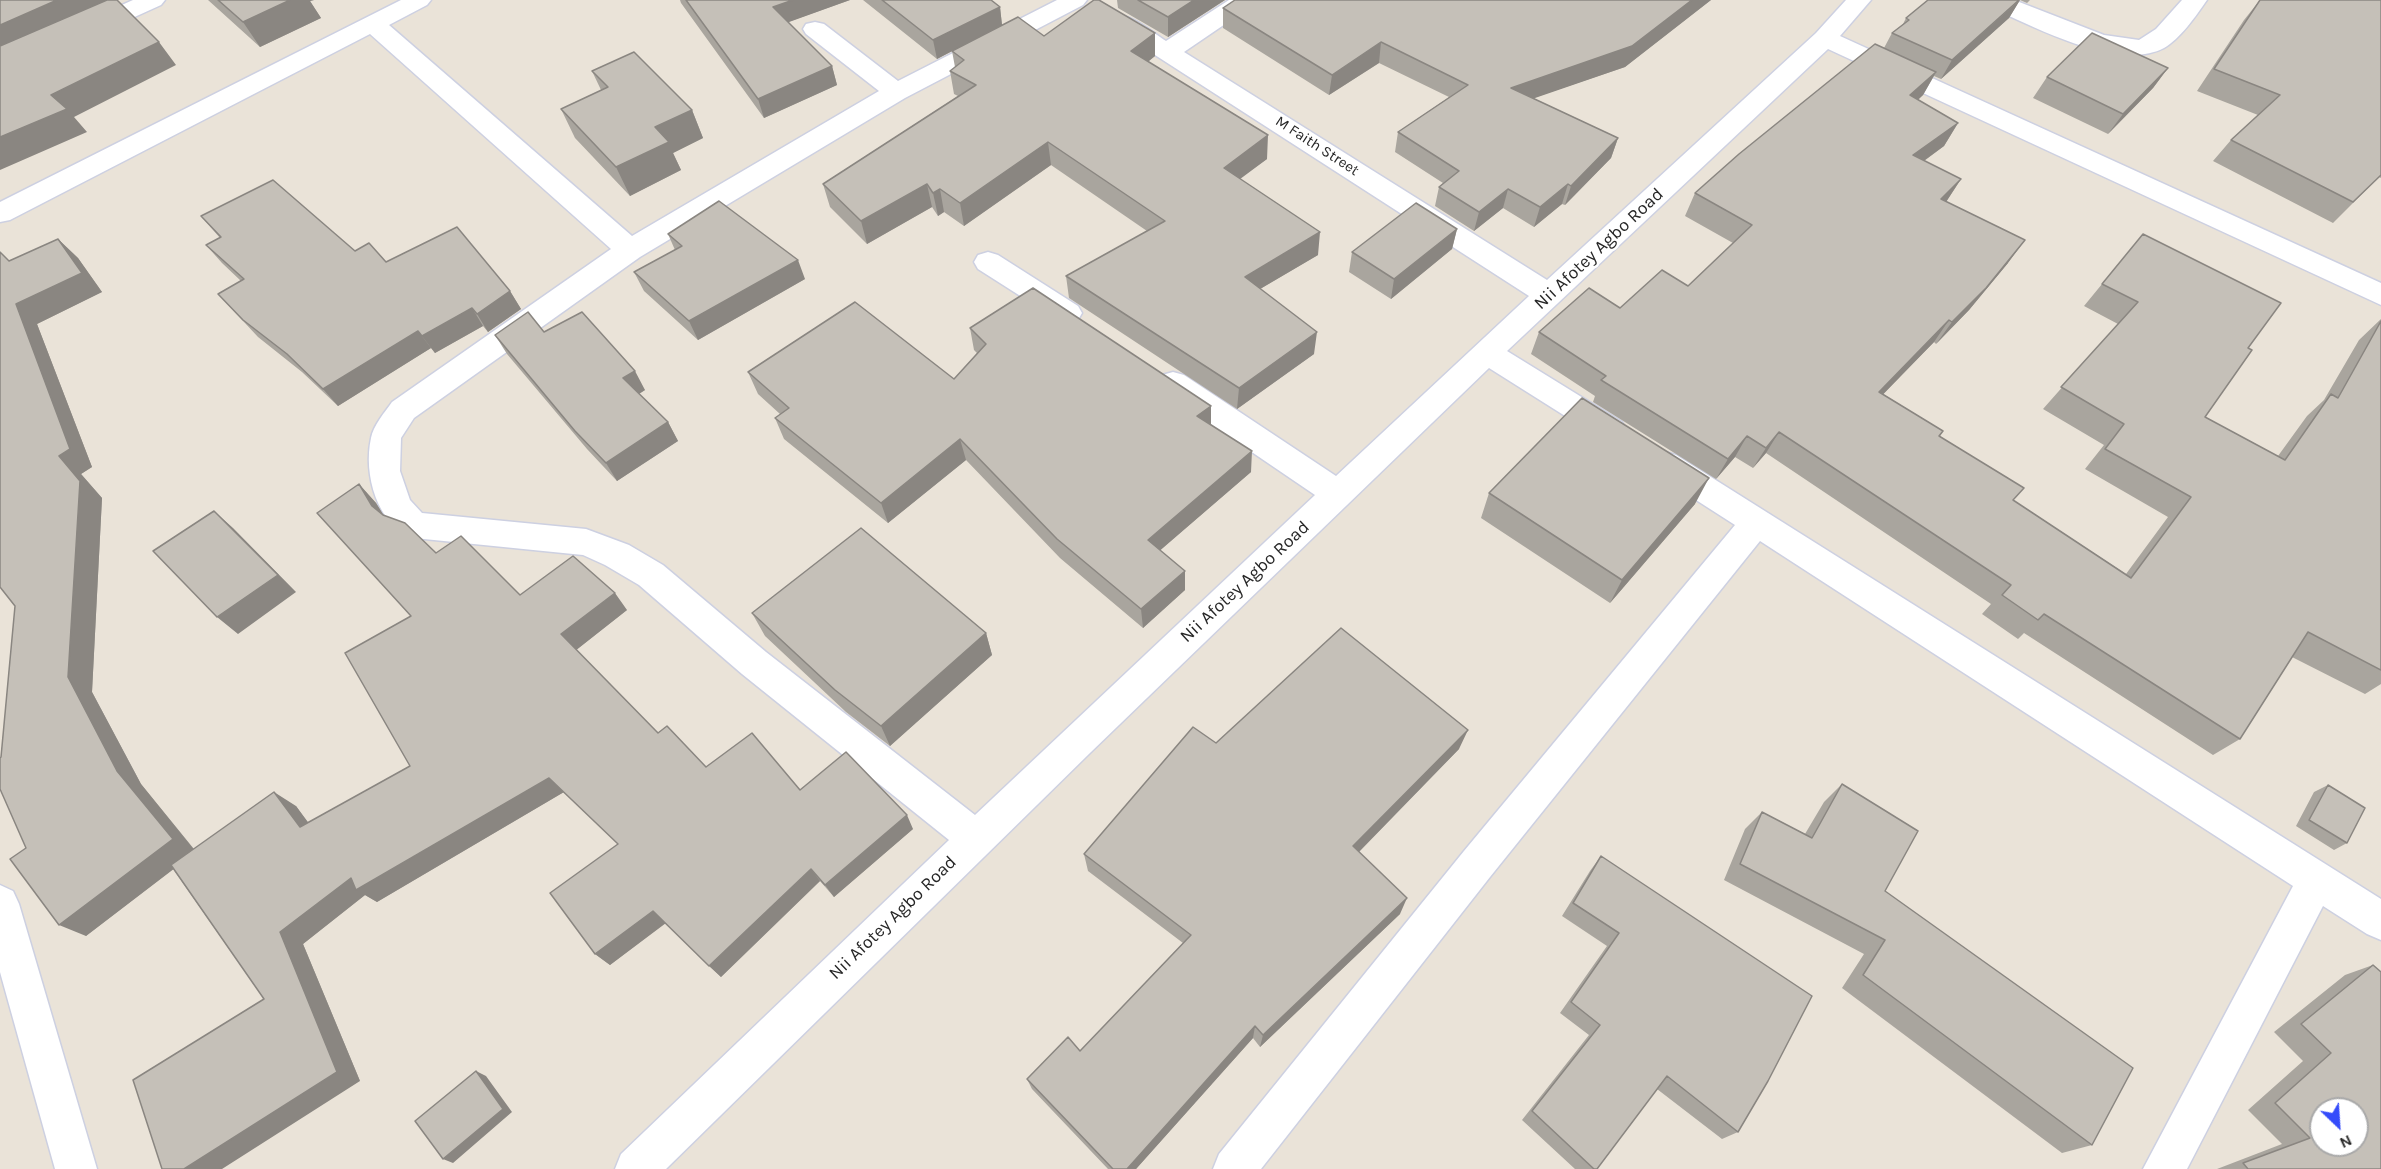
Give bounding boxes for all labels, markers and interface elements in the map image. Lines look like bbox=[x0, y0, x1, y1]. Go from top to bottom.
street label: M Faith Street bbox=[1272, 112, 1362, 180]
street label: Nii Afotey Agbo Road bbox=[1530, 184, 1668, 314]
street label: Nii Afotey Agbo Road bbox=[1176, 517, 1314, 647]
street label: Nii Afotey Agbo Road bbox=[825, 852, 961, 984]
north arrow bbox=[2309, 1097, 2369, 1157]
text: N bbox=[2337, 1131, 2355, 1153]

